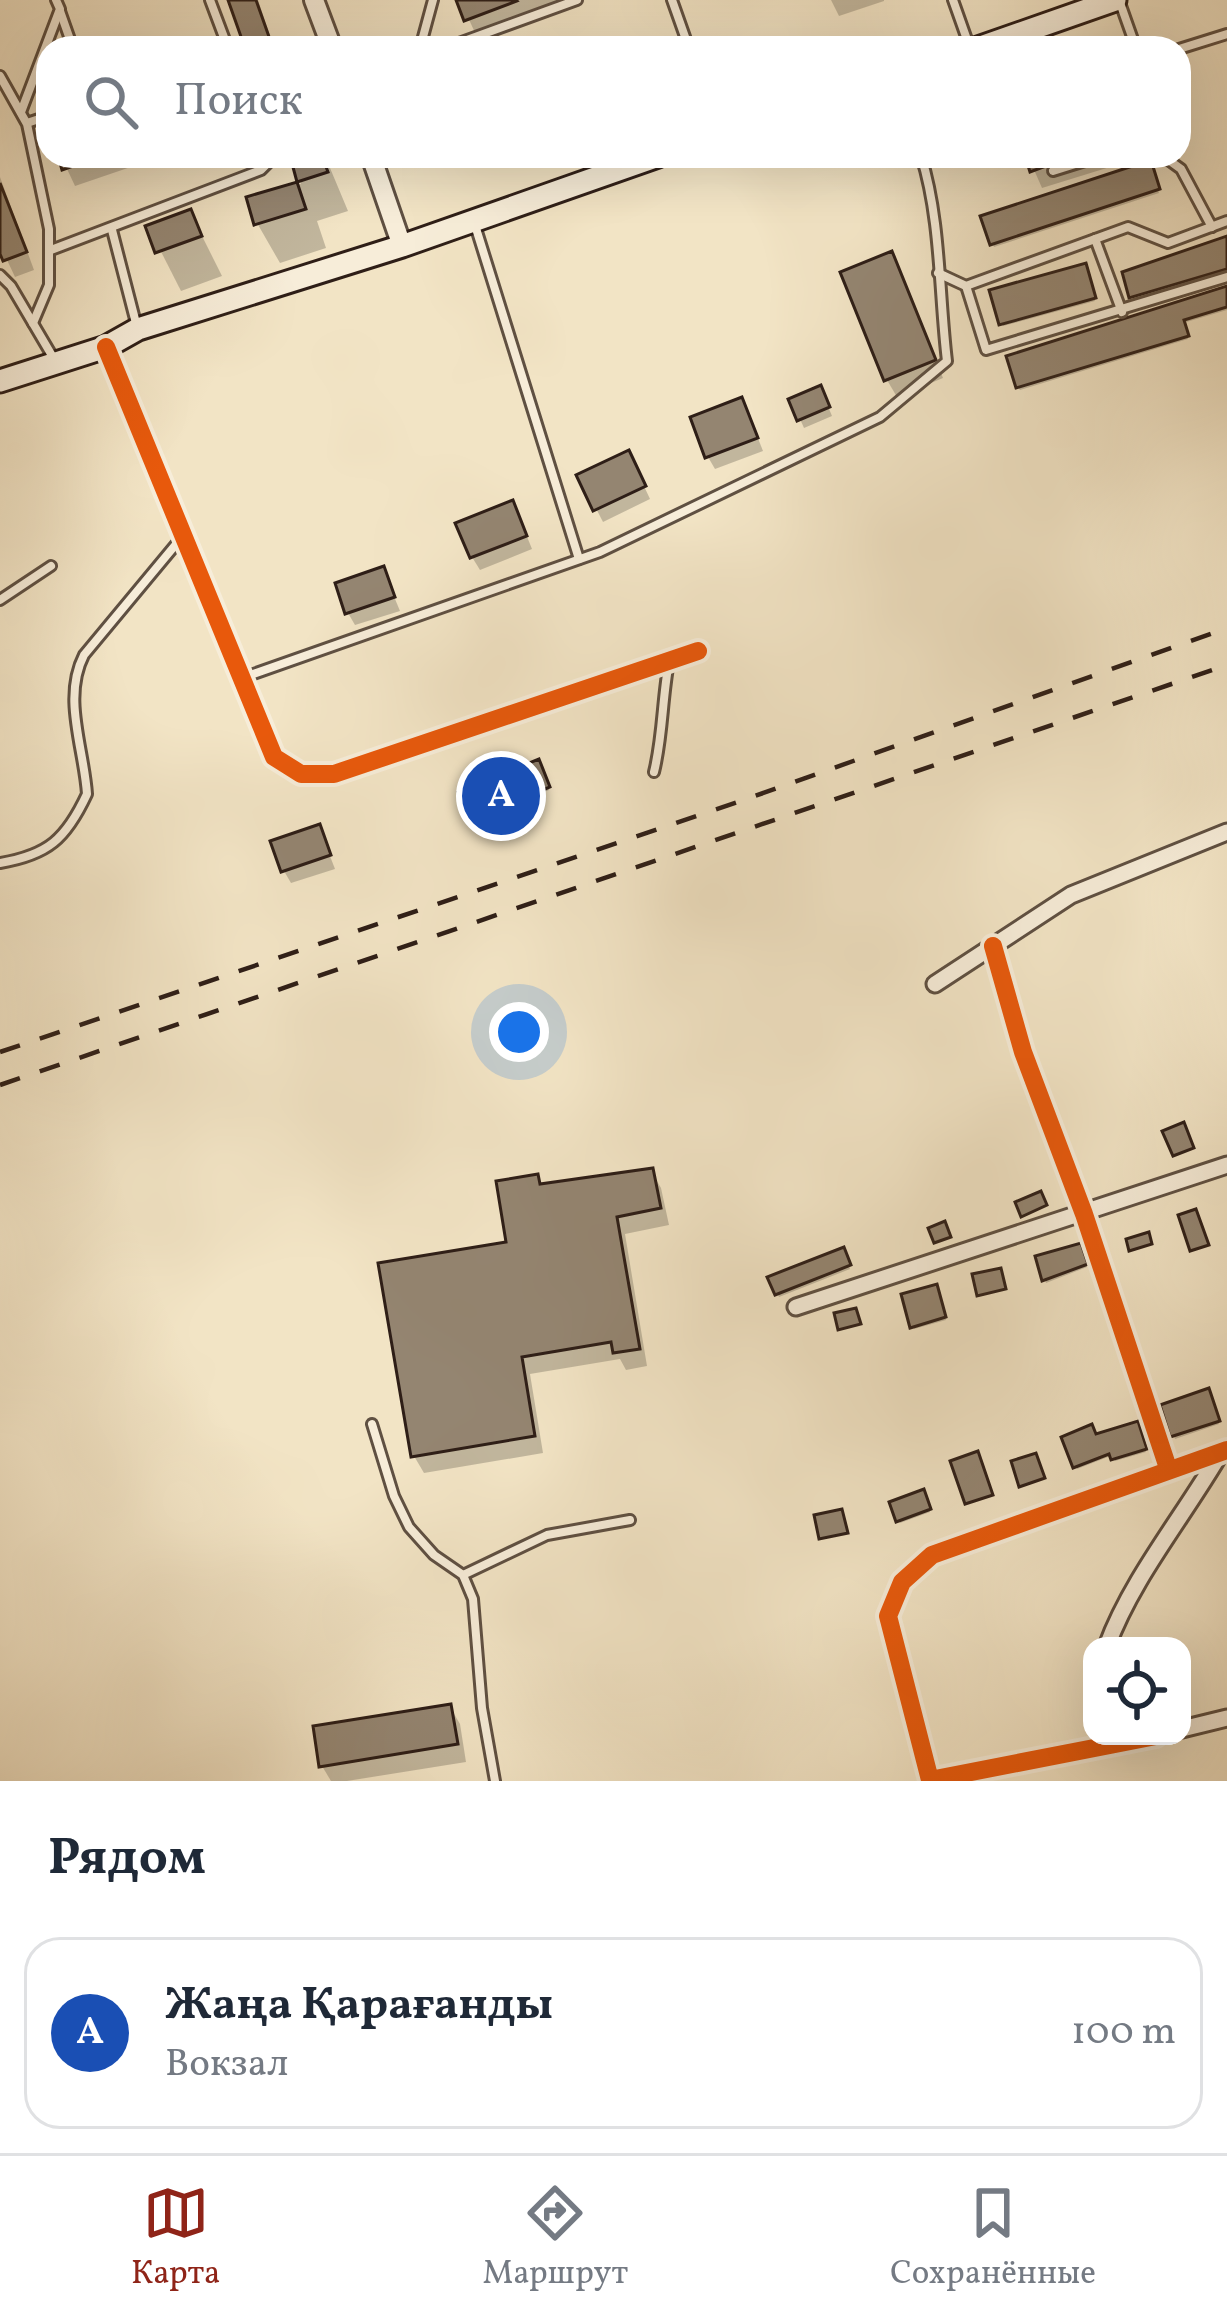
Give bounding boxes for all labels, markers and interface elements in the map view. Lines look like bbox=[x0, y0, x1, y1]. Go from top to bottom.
search box bbox=[36, 36, 1191, 168]
icon: search bbox=[78, 69, 144, 135]
text: Поиск bbox=[174, 71, 303, 134]
pin: A bbox=[462, 751, 540, 841]
your location bbox=[489, 1002, 549, 1062]
map controls bbox=[1083, 1637, 1191, 1745]
button: locate bbox=[1083, 1637, 1191, 1745]
text: Рядом bbox=[48, 1824, 206, 1895]
text: Жаңа Қарағанды bbox=[165, 1975, 553, 2038]
text: A bbox=[76, 2006, 104, 2060]
text: 100 m bbox=[1071, 2006, 1176, 2060]
text: Вокзал bbox=[165, 2038, 288, 2092]
tab: Карта bbox=[131, 2180, 221, 2298]
tab: Маршрут bbox=[483, 2180, 628, 2298]
tab: Сохранённые bbox=[890, 2180, 1096, 2298]

